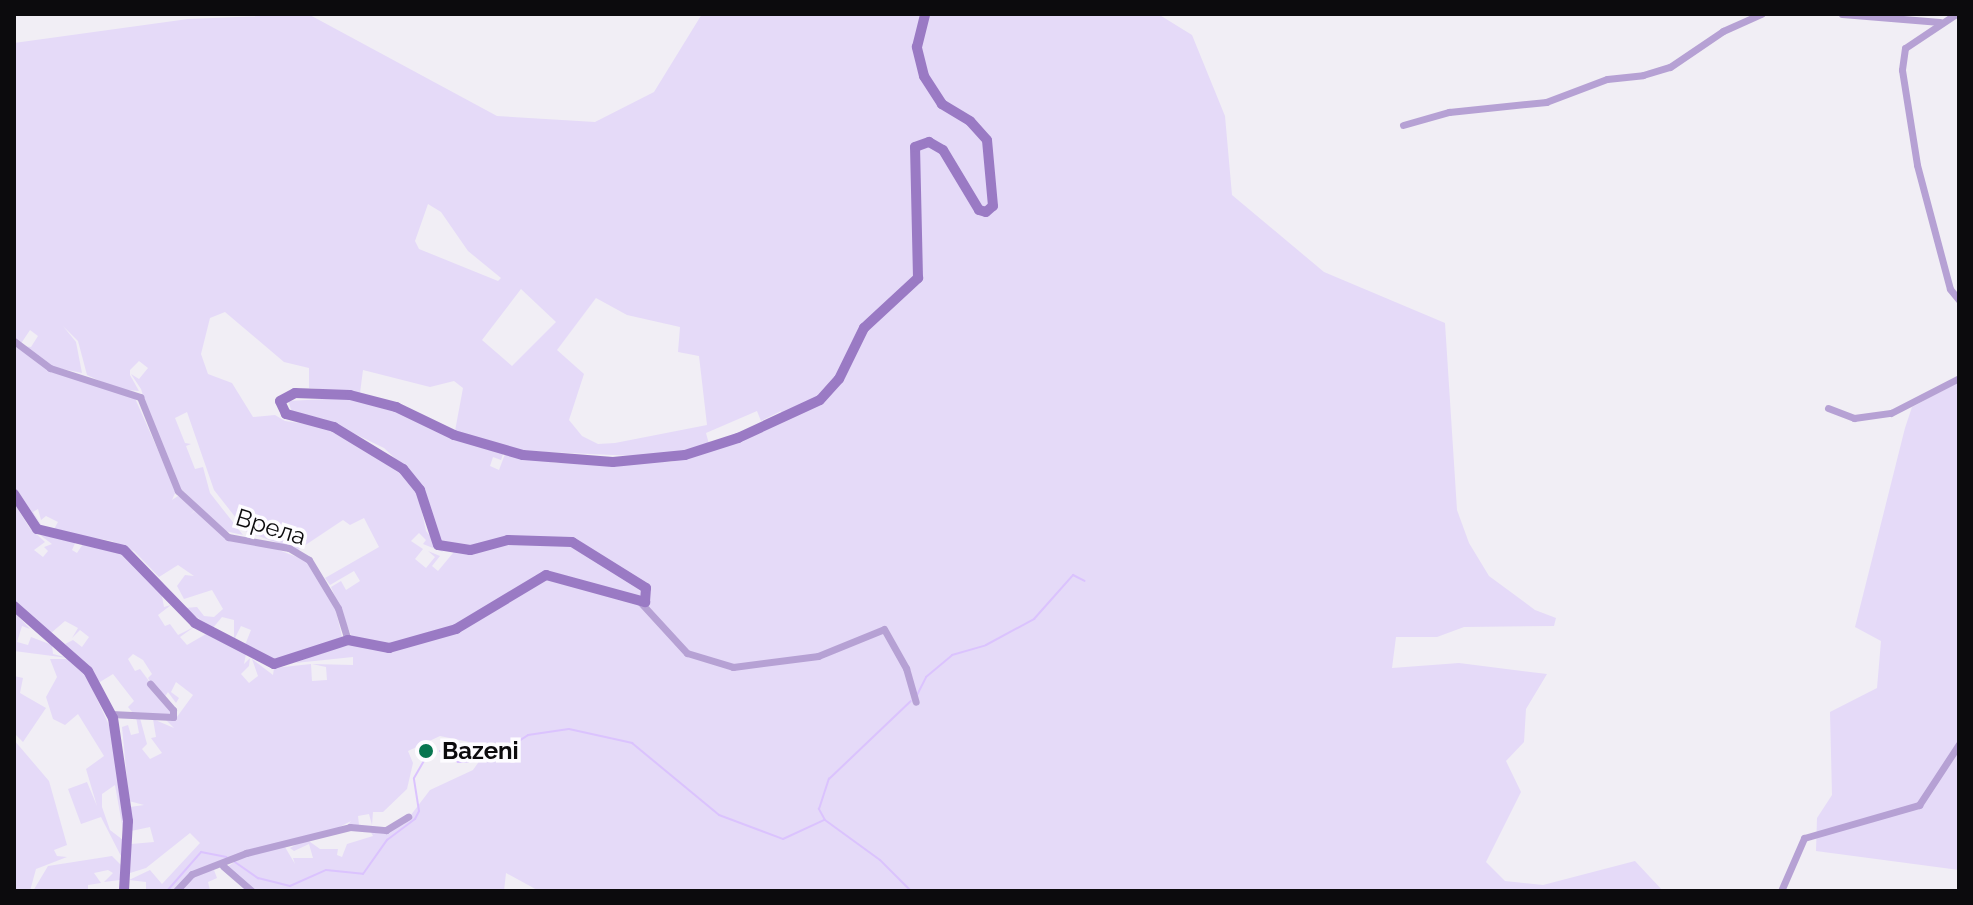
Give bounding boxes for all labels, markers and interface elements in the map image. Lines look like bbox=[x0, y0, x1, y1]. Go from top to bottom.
street label: Врела bbox=[233, 503, 309, 551]
place label: Bazeni bbox=[442, 737, 519, 765]
marker: Bazeni bbox=[417, 742, 435, 760]

